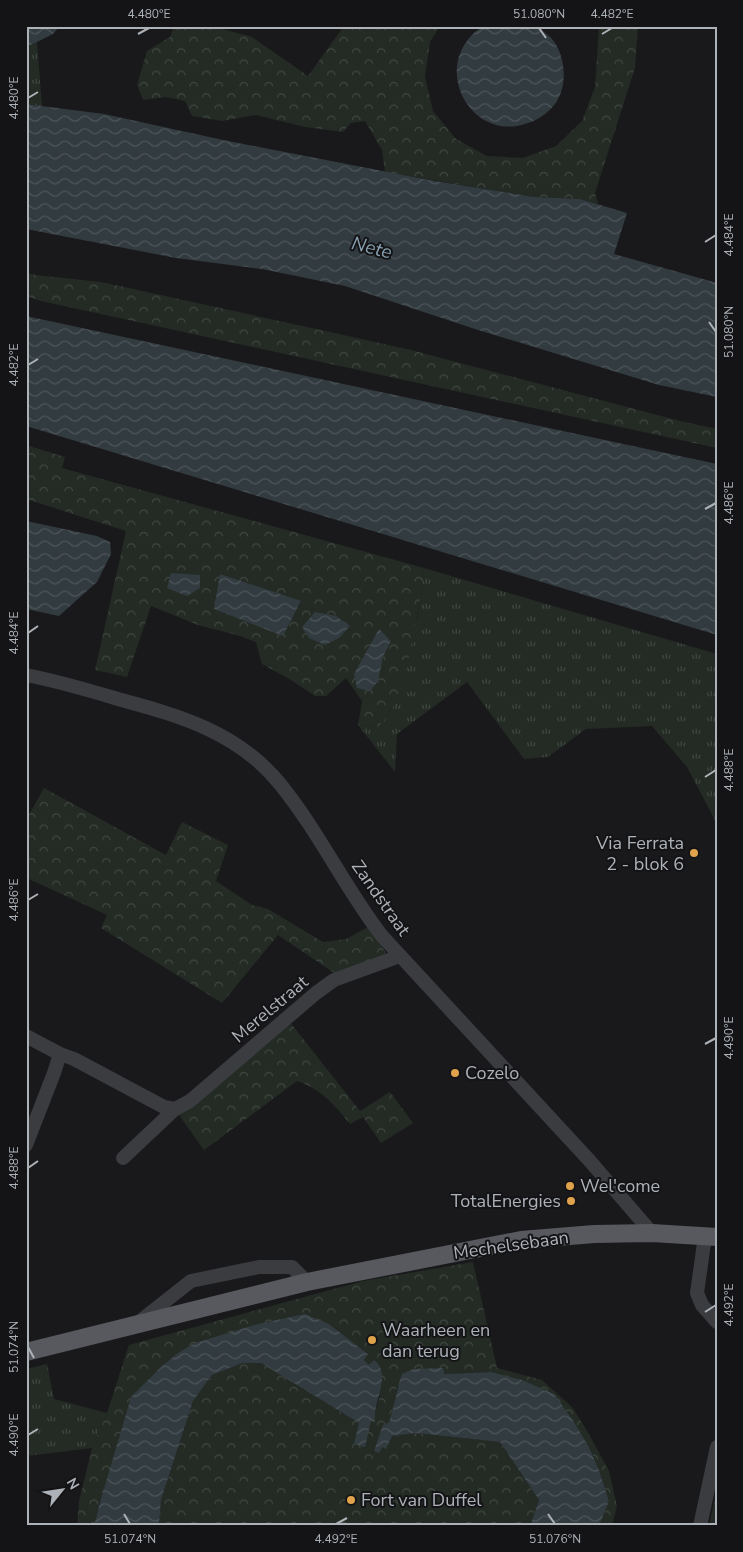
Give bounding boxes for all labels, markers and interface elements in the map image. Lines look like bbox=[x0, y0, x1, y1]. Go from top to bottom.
text: 4.480°E bbox=[128, 6, 170, 22]
text: 51.080°N bbox=[513, 6, 565, 22]
text: 4.482°E bbox=[591, 6, 633, 22]
text: 4.480°E bbox=[6, 77, 22, 119]
text: 4.484°E bbox=[721, 214, 737, 256]
water label: Nete bbox=[349, 230, 395, 266]
text: 51.080°N bbox=[721, 306, 737, 358]
text: 4.482°E bbox=[6, 344, 22, 386]
text: 4.486°E bbox=[721, 482, 737, 524]
text: 4.484°E bbox=[6, 612, 22, 654]
text: 4.488°E bbox=[721, 749, 737, 791]
place label: Via Ferrata 2 - blok 6 bbox=[595, 831, 684, 876]
marker: Via Ferrata 2 - blok 6 bbox=[688, 847, 700, 859]
street label: Zandstraat bbox=[346, 855, 416, 941]
text: 4.486°E bbox=[6, 879, 22, 921]
street label: Merelstraat bbox=[227, 970, 314, 1048]
text: 4.490°E bbox=[721, 1017, 737, 1059]
place label: Cozelo bbox=[465, 1061, 519, 1085]
marker: Cozelo bbox=[449, 1067, 461, 1079]
text: 4.488°E bbox=[6, 1147, 22, 1189]
place label: Wel'come bbox=[580, 1174, 660, 1198]
marker: Wel'come bbox=[564, 1180, 576, 1192]
place label: TotalEnergies bbox=[451, 1189, 561, 1213]
marker: TotalEnergies bbox=[565, 1195, 577, 1207]
street label: Mechelsebaan bbox=[452, 1225, 570, 1265]
text: 4.492°E bbox=[721, 1284, 737, 1326]
place label: Waarheen en dan terug bbox=[382, 1318, 490, 1363]
text: 51.074°N bbox=[6, 1321, 22, 1373]
marker: Waarheen en dan terug bbox=[366, 1334, 378, 1346]
text: 4.490°E bbox=[6, 1414, 22, 1456]
north arrow bbox=[38, 1464, 88, 1514]
text: N bbox=[62, 1474, 84, 1493]
place label: Fort van Duffel bbox=[361, 1488, 482, 1512]
marker: Fort van Duffel bbox=[345, 1494, 357, 1506]
text: 51.074°N bbox=[104, 1531, 156, 1547]
text: 4.492°E bbox=[315, 1531, 357, 1547]
text: 51.076°N bbox=[529, 1531, 581, 1547]

